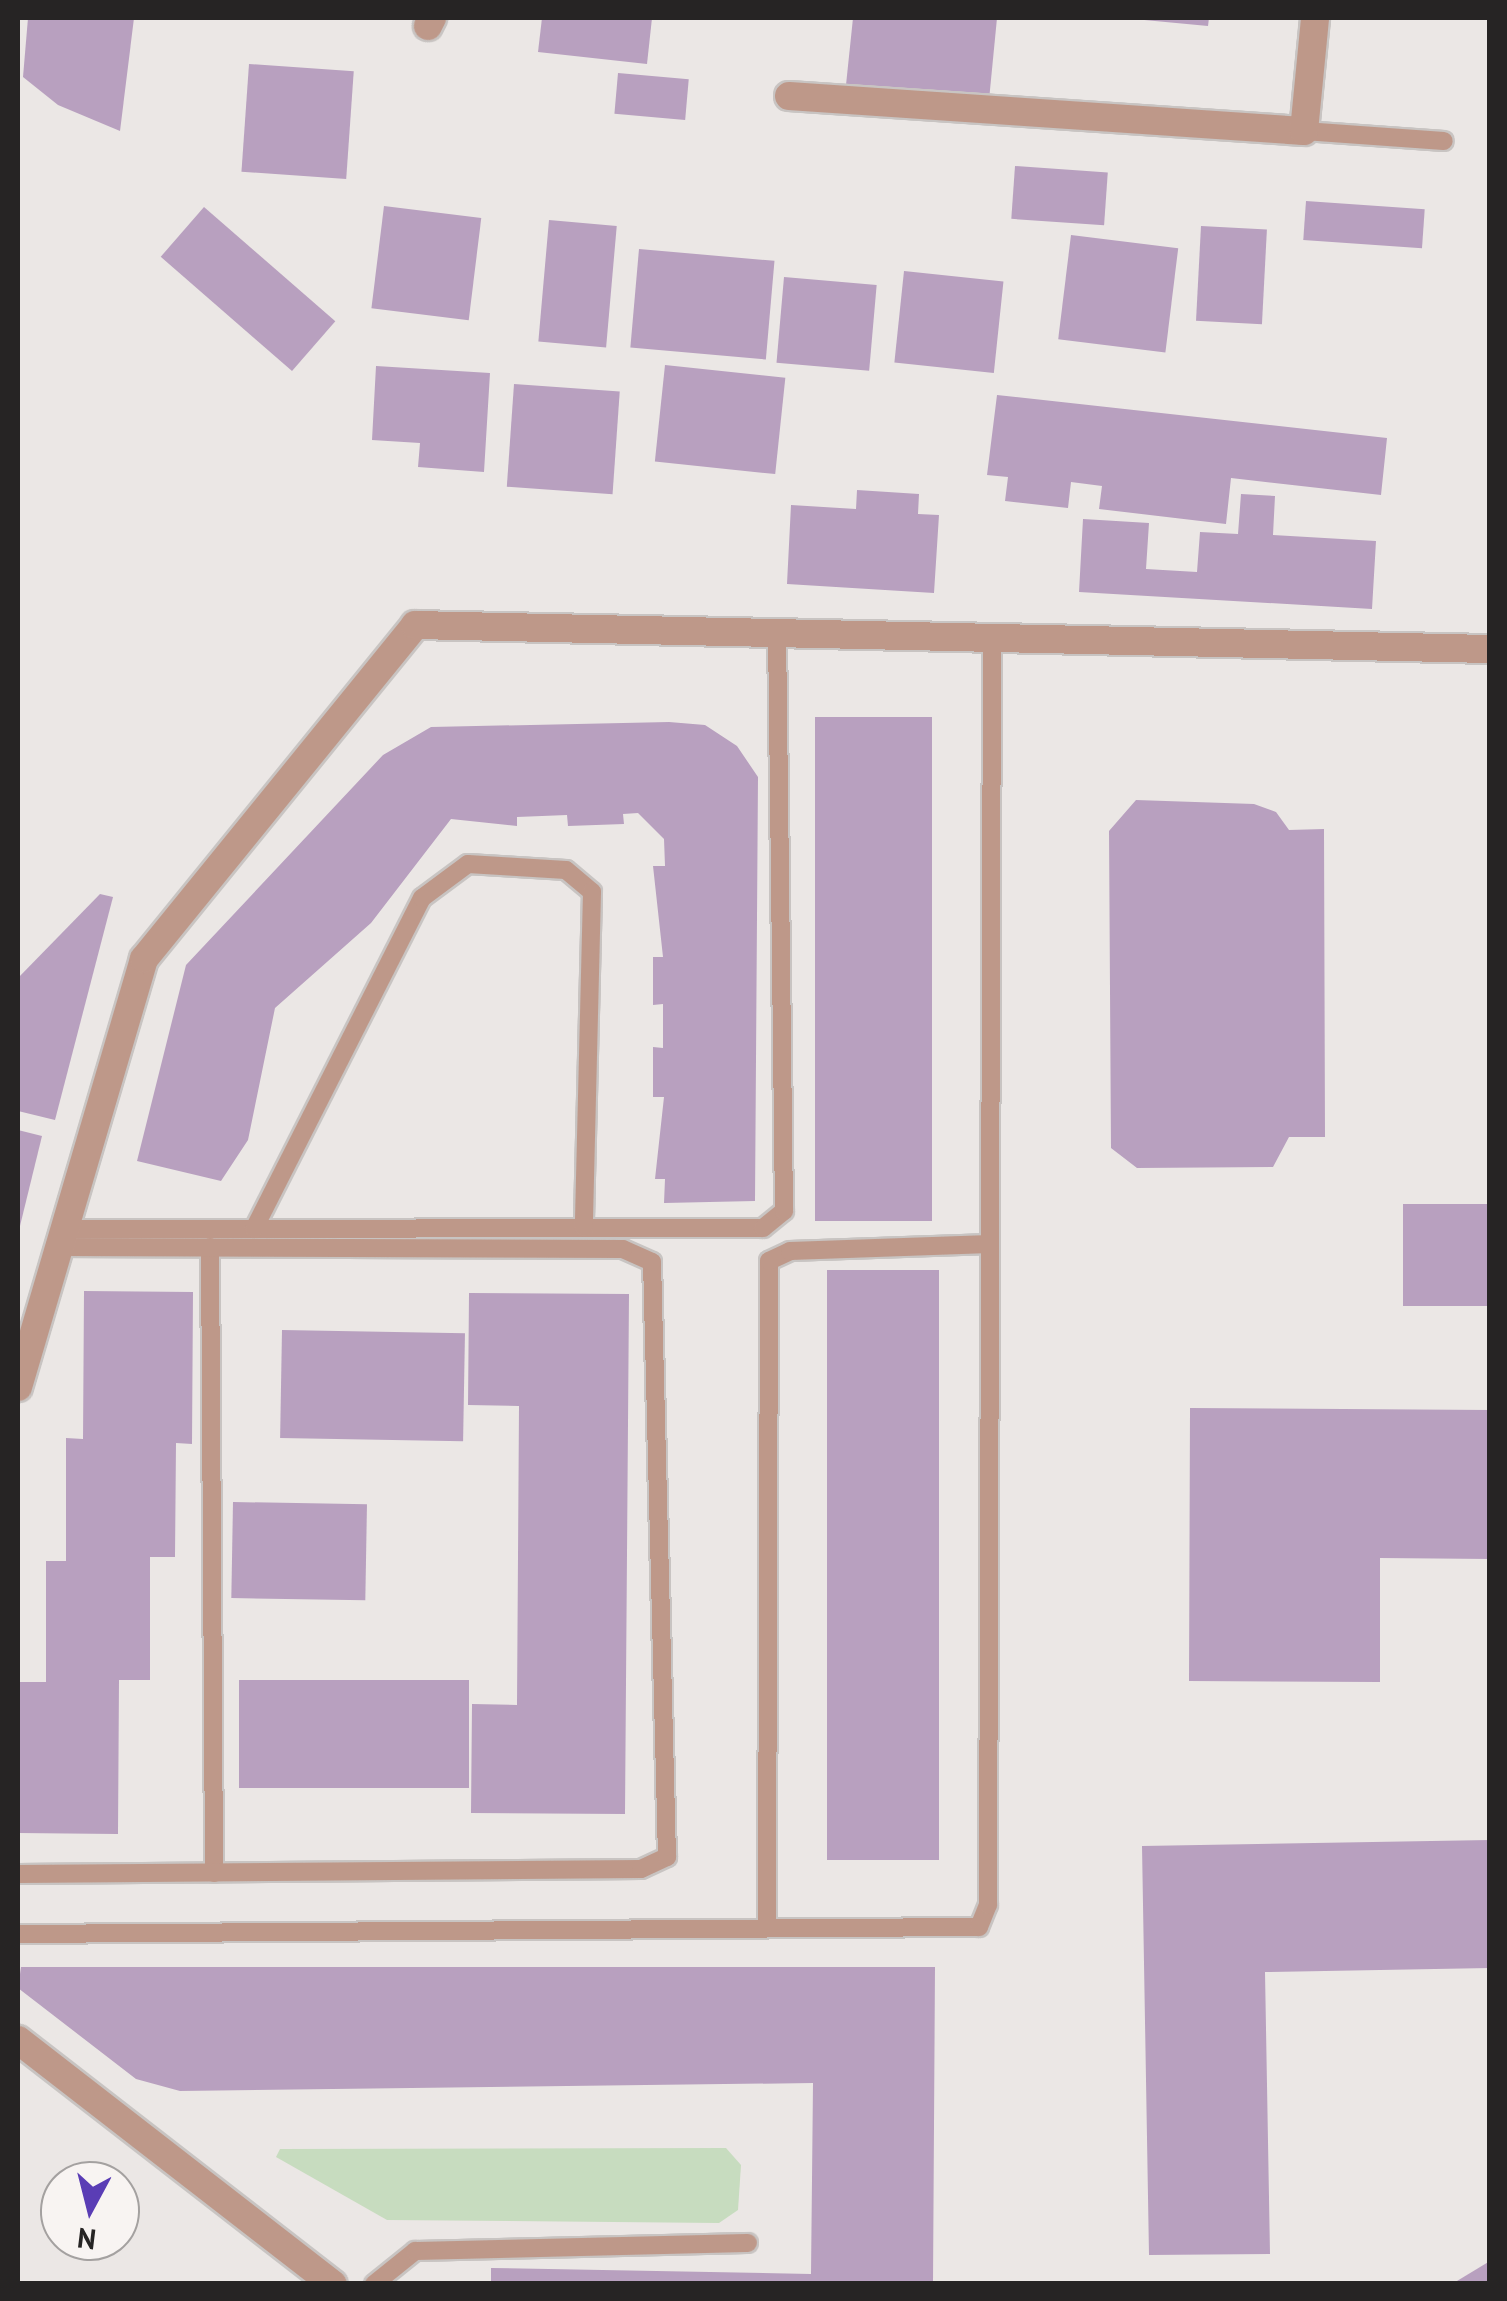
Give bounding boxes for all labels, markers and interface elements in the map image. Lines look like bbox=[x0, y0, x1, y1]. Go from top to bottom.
north arrow bbox=[40, 2161, 140, 2261]
text: N bbox=[75, 2220, 98, 2259]

